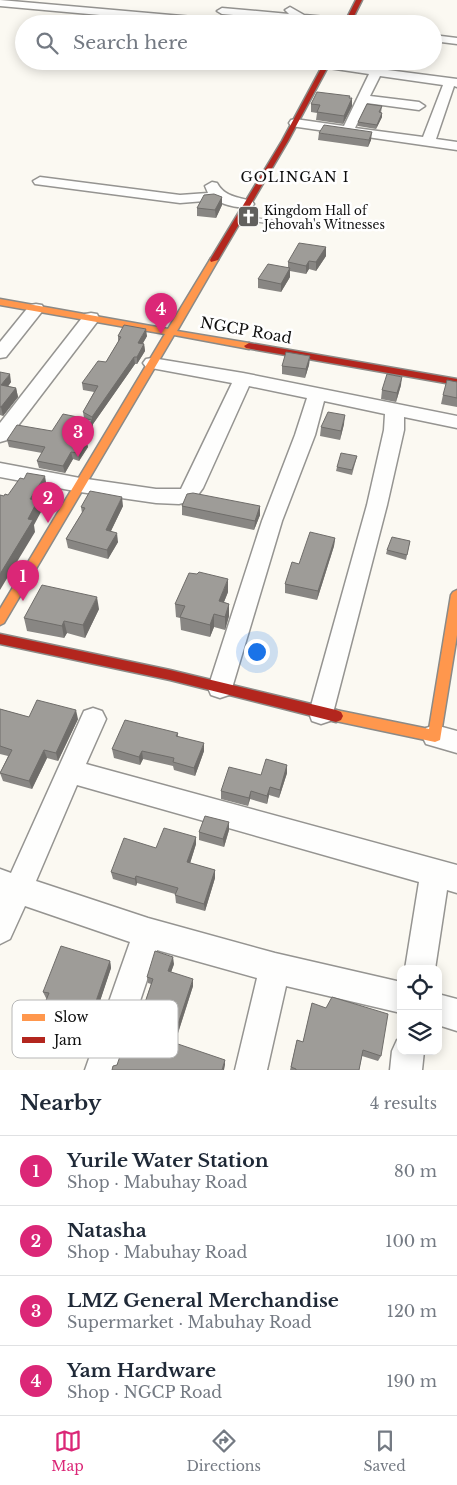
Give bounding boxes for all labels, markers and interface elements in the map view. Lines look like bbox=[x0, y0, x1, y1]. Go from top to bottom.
search box bbox=[15, 15, 442, 70]
icon: search bbox=[33, 29, 61, 57]
text: Search here bbox=[73, 31, 188, 54]
district label: GOLINGAN I bbox=[241, 168, 349, 186]
place label: Kingdom Hall of Jehovah's Witnesses bbox=[262, 203, 385, 232]
church icon: Kingdom Hall of Jehovah's Witnesses bbox=[236, 205, 260, 229]
pin: 4 bbox=[145, 293, 177, 334]
street label: NGCP Road bbox=[199, 313, 293, 347]
pin: 3 bbox=[62, 416, 94, 457]
pin: 2 bbox=[32, 482, 64, 523]
pin: 1 bbox=[7, 560, 39, 601]
your location bbox=[244, 639, 270, 665]
map controls bbox=[397, 965, 442, 1055]
button: locate bbox=[397, 965, 442, 1010]
legend bbox=[12, 1000, 178, 1058]
text: Slow bbox=[54, 1008, 88, 1026]
button: layers bbox=[397, 1010, 442, 1055]
text: Jam bbox=[52, 1031, 82, 1049]
text: Nearby bbox=[20, 1090, 101, 1116]
text: 4 results bbox=[370, 1093, 437, 1113]
text: Yurile Water Station bbox=[67, 1149, 269, 1172]
text: 1 bbox=[33, 1161, 39, 1181]
text: 80 m bbox=[394, 1161, 437, 1181]
text: Shop · Mabuhay Road bbox=[67, 1172, 247, 1192]
text: Natasha bbox=[67, 1219, 147, 1242]
text: 2 bbox=[31, 1231, 41, 1251]
text: 100 m bbox=[385, 1231, 437, 1251]
text: Shop · Mabuhay Road bbox=[67, 1242, 247, 1262]
text: LMZ General Merchandise bbox=[67, 1289, 339, 1312]
text: 3 bbox=[31, 1301, 41, 1321]
text: 120 m bbox=[387, 1301, 437, 1321]
text: Supermarket · Mabuhay Road bbox=[67, 1312, 312, 1332]
text: Yam Hardware bbox=[67, 1359, 216, 1382]
text: 4 bbox=[31, 1371, 41, 1391]
text: 190 m bbox=[386, 1371, 437, 1391]
text: Shop · NGCP Road bbox=[67, 1382, 222, 1402]
tab: Map bbox=[51, 1427, 84, 1475]
tab: Directions bbox=[186, 1427, 261, 1475]
tab: Saved bbox=[363, 1427, 406, 1475]

